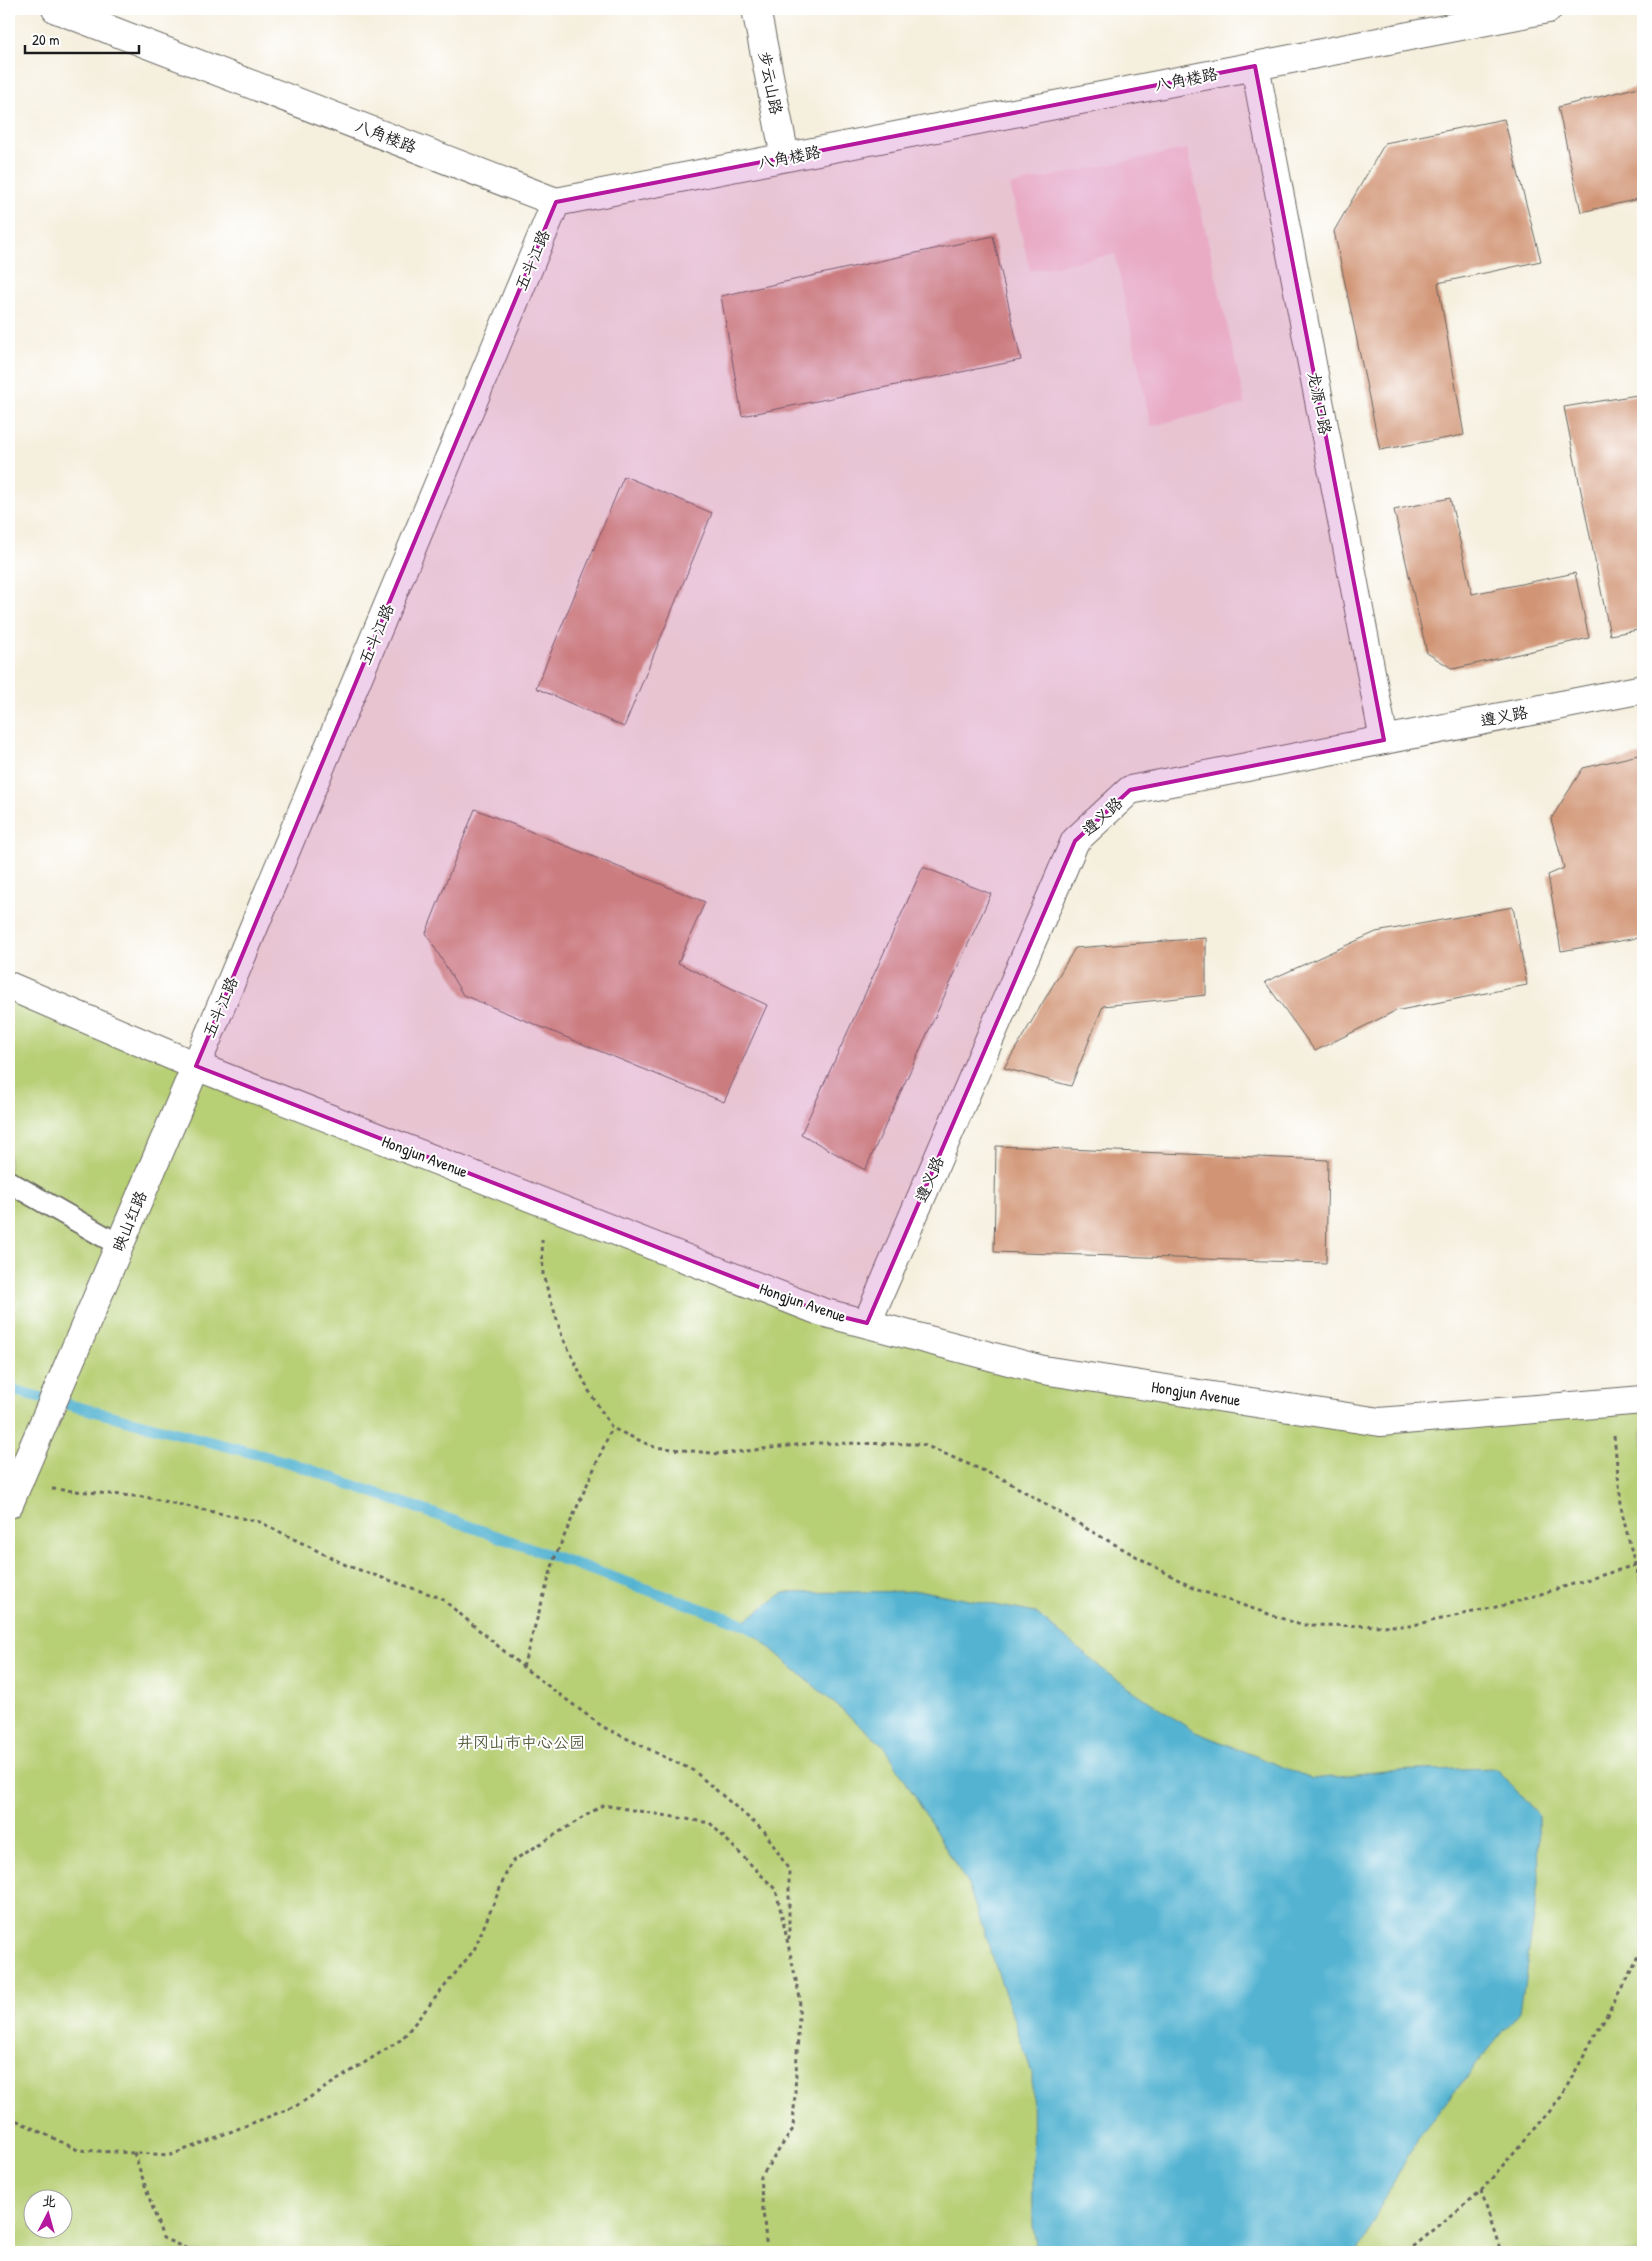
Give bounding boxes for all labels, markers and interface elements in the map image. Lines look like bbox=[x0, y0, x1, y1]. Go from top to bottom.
scale bar bbox=[25, 22, 139, 54]
text: 20 m bbox=[32, 29, 59, 50]
street label: 步云山路 bbox=[754, 49, 788, 117]
street label: 八角楼路 bbox=[1152, 62, 1220, 96]
street label: 八角楼路 bbox=[352, 114, 420, 158]
street label: 八角楼路 bbox=[755, 140, 823, 174]
street label: 五斗江路 bbox=[509, 226, 555, 294]
street label: 龙源口路 bbox=[1303, 369, 1337, 437]
street label: 五斗江路 bbox=[353, 600, 399, 668]
street label: 遵义路 bbox=[1478, 701, 1530, 731]
street label: 遵义路 bbox=[1077, 792, 1127, 840]
street label: 五斗江路 bbox=[197, 973, 243, 1041]
street label: Hongjun Avenue bbox=[379, 1130, 472, 1183]
street label: 遵义路 bbox=[909, 1153, 949, 1205]
street label: 映山红路 bbox=[106, 1187, 152, 1255]
street label: Hongjun Avenue bbox=[757, 1277, 850, 1327]
street label: Hongjun Avenue bbox=[1150, 1375, 1243, 1411]
park label: 井冈山市中心公园 bbox=[457, 1731, 585, 1753]
north arrow bbox=[22, 2188, 72, 2238]
text: 北 bbox=[41, 2190, 57, 2211]

